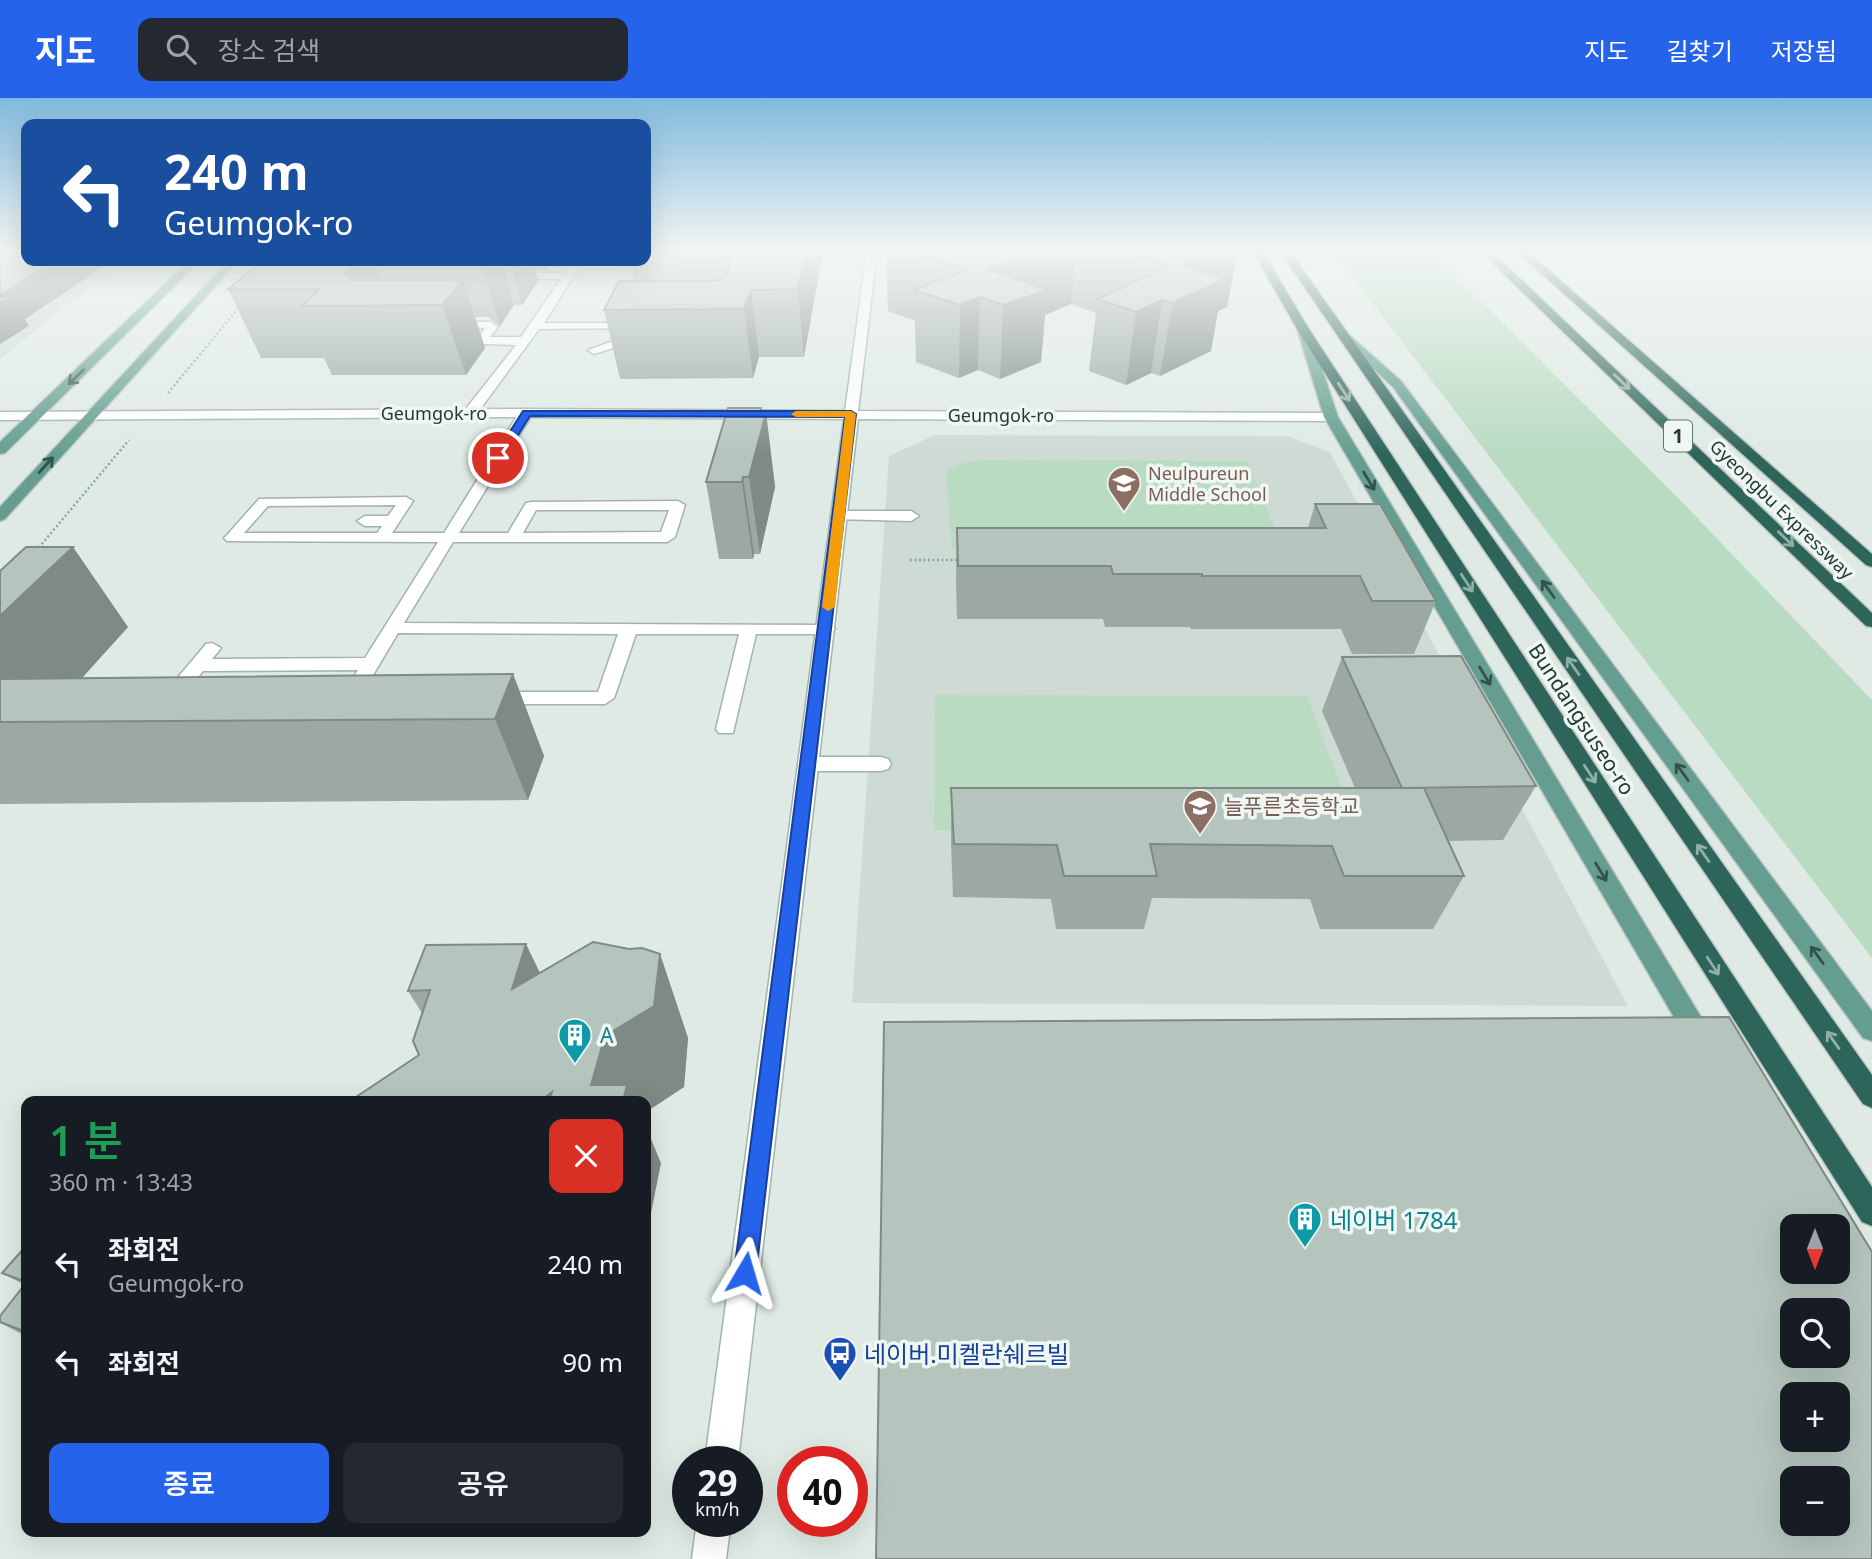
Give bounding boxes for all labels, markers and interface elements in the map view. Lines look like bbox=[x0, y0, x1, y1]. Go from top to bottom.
search box bbox=[138, 18, 628, 81]
text: 지도 bbox=[35, 28, 96, 73]
icon: search bbox=[162, 30, 200, 68]
text: 장소 검색 bbox=[218, 32, 320, 68]
text: 지도 bbox=[1584, 34, 1629, 67]
text: 길찾기 bbox=[1667, 34, 1733, 67]
text: 저장됨 bbox=[1771, 34, 1837, 67]
text: 240 m bbox=[164, 138, 309, 204]
icon: left bbox=[49, 147, 140, 238]
text: Geumgok-ro bbox=[164, 201, 353, 244]
one-way arrow bbox=[68, 368, 85, 385]
one-way arrow bbox=[1613, 373, 1630, 390]
one-way arrow bbox=[1337, 381, 1351, 401]
street label: Geumgok-ro bbox=[381, 401, 487, 425]
street label: Geumgok-ro bbox=[948, 403, 1054, 427]
road number: 1 bbox=[1664, 420, 1692, 452]
pin bbox=[468, 428, 528, 488]
street label: Gyeongbu Expressway bbox=[1705, 434, 1860, 585]
icon: arrive bbox=[479, 439, 517, 477]
one-way arrow bbox=[38, 456, 54, 474]
place label: Neulpureun Middle School bbox=[1148, 461, 1267, 506]
school or university icon: Neulpureun Middle School bbox=[1105, 464, 1143, 513]
one-way arrow bbox=[1362, 470, 1376, 490]
one-way arrow bbox=[1777, 531, 1794, 548]
one-way arrow bbox=[1460, 573, 1474, 592]
one-way arrow bbox=[1541, 580, 1555, 599]
street label: Bundangsuseo-ro bbox=[1522, 638, 1642, 800]
one-way arrow bbox=[1566, 657, 1580, 676]
one-way arrow bbox=[1478, 666, 1492, 686]
one-way arrow bbox=[1675, 763, 1690, 782]
one-way arrow bbox=[1584, 764, 1598, 784]
school or university icon: 늘푸른초등학교 bbox=[1181, 787, 1219, 836]
place label: 늘푸른초등학교 bbox=[1224, 792, 1359, 820]
one-way arrow bbox=[1696, 844, 1710, 863]
one-way arrow bbox=[1595, 861, 1608, 882]
one-way arrow bbox=[1810, 946, 1825, 965]
one-way arrow bbox=[1707, 955, 1721, 975]
building icon: A bbox=[556, 1016, 594, 1065]
place label: A bbox=[600, 1021, 614, 1049]
one-way arrow bbox=[1826, 1031, 1840, 1050]
text: 1 분 bbox=[49, 1111, 123, 1168]
button: close bbox=[549, 1119, 623, 1193]
text: 360 m · 13:43 bbox=[49, 1166, 193, 1198]
building icon: 네이버 1784 bbox=[1286, 1200, 1324, 1249]
place label: 네이버 1784 bbox=[1330, 1203, 1458, 1236]
north arrow bbox=[1780, 1214, 1850, 1284]
map controls bbox=[1780, 1214, 1850, 1536]
text: 좌회전 bbox=[108, 1231, 180, 1267]
position arrow bbox=[708, 1236, 782, 1310]
icon: left bbox=[49, 1245, 87, 1283]
text: 240 m bbox=[547, 1246, 623, 1282]
text: Geumgok-ro bbox=[108, 1267, 244, 1299]
button: search bbox=[1780, 1298, 1850, 1368]
bus stop icon: 네이버.미켈란쉐르빌 bbox=[821, 1334, 859, 1383]
place label: 네이버.미켈란쉐르빌 bbox=[864, 1337, 1069, 1370]
icon: left bbox=[49, 1343, 87, 1381]
text: 90 m bbox=[562, 1344, 623, 1380]
text: 좌회전 bbox=[108, 1345, 180, 1381]
button: + bbox=[1780, 1382, 1850, 1452]
button: 종료 bbox=[49, 1443, 329, 1523]
button: 공유 bbox=[343, 1443, 623, 1523]
speed limit sign: 40 bbox=[777, 1446, 868, 1537]
text: 29 bbox=[697, 1459, 738, 1506]
button: − bbox=[1780, 1466, 1850, 1536]
text: km/h bbox=[695, 1497, 740, 1521]

